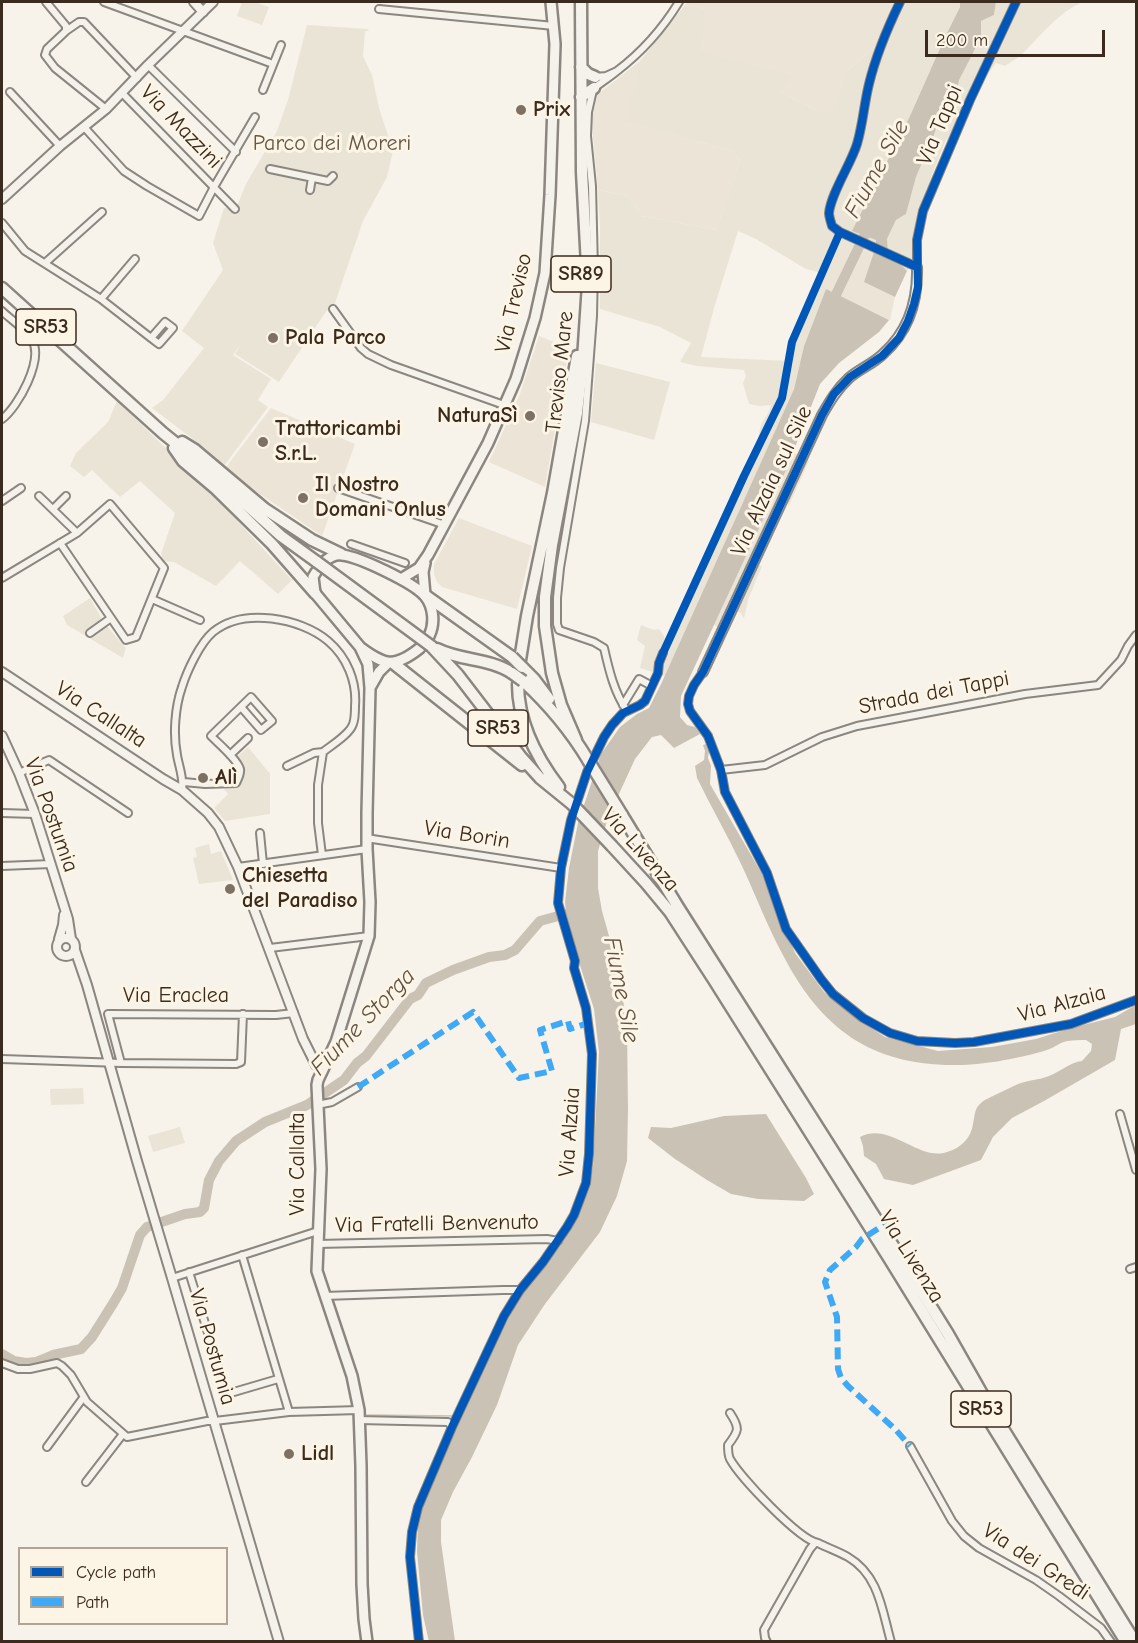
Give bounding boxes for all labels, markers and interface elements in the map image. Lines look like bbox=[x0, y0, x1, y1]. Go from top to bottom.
scale bar bbox=[928, 18, 1108, 56]
text: 200 m bbox=[936, 30, 988, 51]
street label: Via Mazzini bbox=[135, 80, 227, 174]
street label: Via Tappi bbox=[911, 81, 969, 169]
place label: Prix bbox=[533, 97, 570, 123]
marker: Prix bbox=[514, 103, 528, 117]
water label: Fiume Sile bbox=[838, 115, 916, 223]
park label: Parco dei Moreri bbox=[253, 131, 411, 157]
street label: Via Treviso bbox=[490, 251, 538, 355]
road number: SR89 bbox=[551, 256, 611, 292]
road number: SR53 bbox=[16, 309, 76, 345]
street label: Treviso Mare bbox=[540, 310, 580, 434]
place label: Pala Parco bbox=[285, 325, 386, 351]
marker: Pala Parco bbox=[266, 331, 280, 345]
street label: Via Alzaia sul Sile bbox=[726, 402, 818, 560]
place label: NaturaSì bbox=[437, 403, 518, 429]
marker: NaturaSì bbox=[523, 409, 537, 423]
place label: Trattoricambi S.r.L. bbox=[275, 416, 401, 468]
marker: Trattoricambi S.r.L. bbox=[256, 435, 270, 449]
place label: Il Nostro Domani Onlus bbox=[315, 472, 446, 524]
marker: Il Nostro Domani Onlus bbox=[296, 491, 310, 505]
street label: Strada dei Tappi bbox=[857, 665, 1011, 721]
street label: Via Callalta bbox=[51, 676, 151, 754]
road number: SR53 bbox=[468, 710, 528, 746]
street label: Via Postumia bbox=[18, 754, 84, 876]
place label: Alì bbox=[215, 765, 238, 791]
marker: Alì bbox=[196, 771, 210, 785]
street label: Via Livenza bbox=[595, 803, 685, 897]
street label: Via Borin bbox=[422, 815, 512, 855]
place label: Chiesetta del Paradiso bbox=[242, 863, 358, 914]
marker: Chiesetta del Paradiso bbox=[223, 882, 237, 896]
water label: Fiume Sile bbox=[597, 934, 645, 1046]
water label: Fiume Storga bbox=[305, 962, 421, 1082]
street label: Via Alzaia bbox=[1015, 980, 1109, 1028]
street label: Via Eraclea bbox=[123, 983, 229, 1009]
street label: Via Alzaia bbox=[554, 1086, 586, 1178]
street label: Via Callalta bbox=[285, 1112, 311, 1216]
street label: Via Livenza bbox=[872, 1206, 950, 1308]
street label: Via Fratelli Benvenuto bbox=[335, 1209, 539, 1239]
street label: Via Postumia bbox=[183, 1286, 241, 1408]
road number: SR53 bbox=[951, 1391, 1011, 1427]
place label: Lidl bbox=[301, 1441, 334, 1467]
marker: Lidl bbox=[282, 1447, 296, 1461]
street label: Via dei Gredi bbox=[978, 1518, 1094, 1606]
legend bbox=[18, 1547, 228, 1625]
text: Cycle path bbox=[76, 1562, 156, 1583]
text: Path bbox=[76, 1592, 109, 1613]

